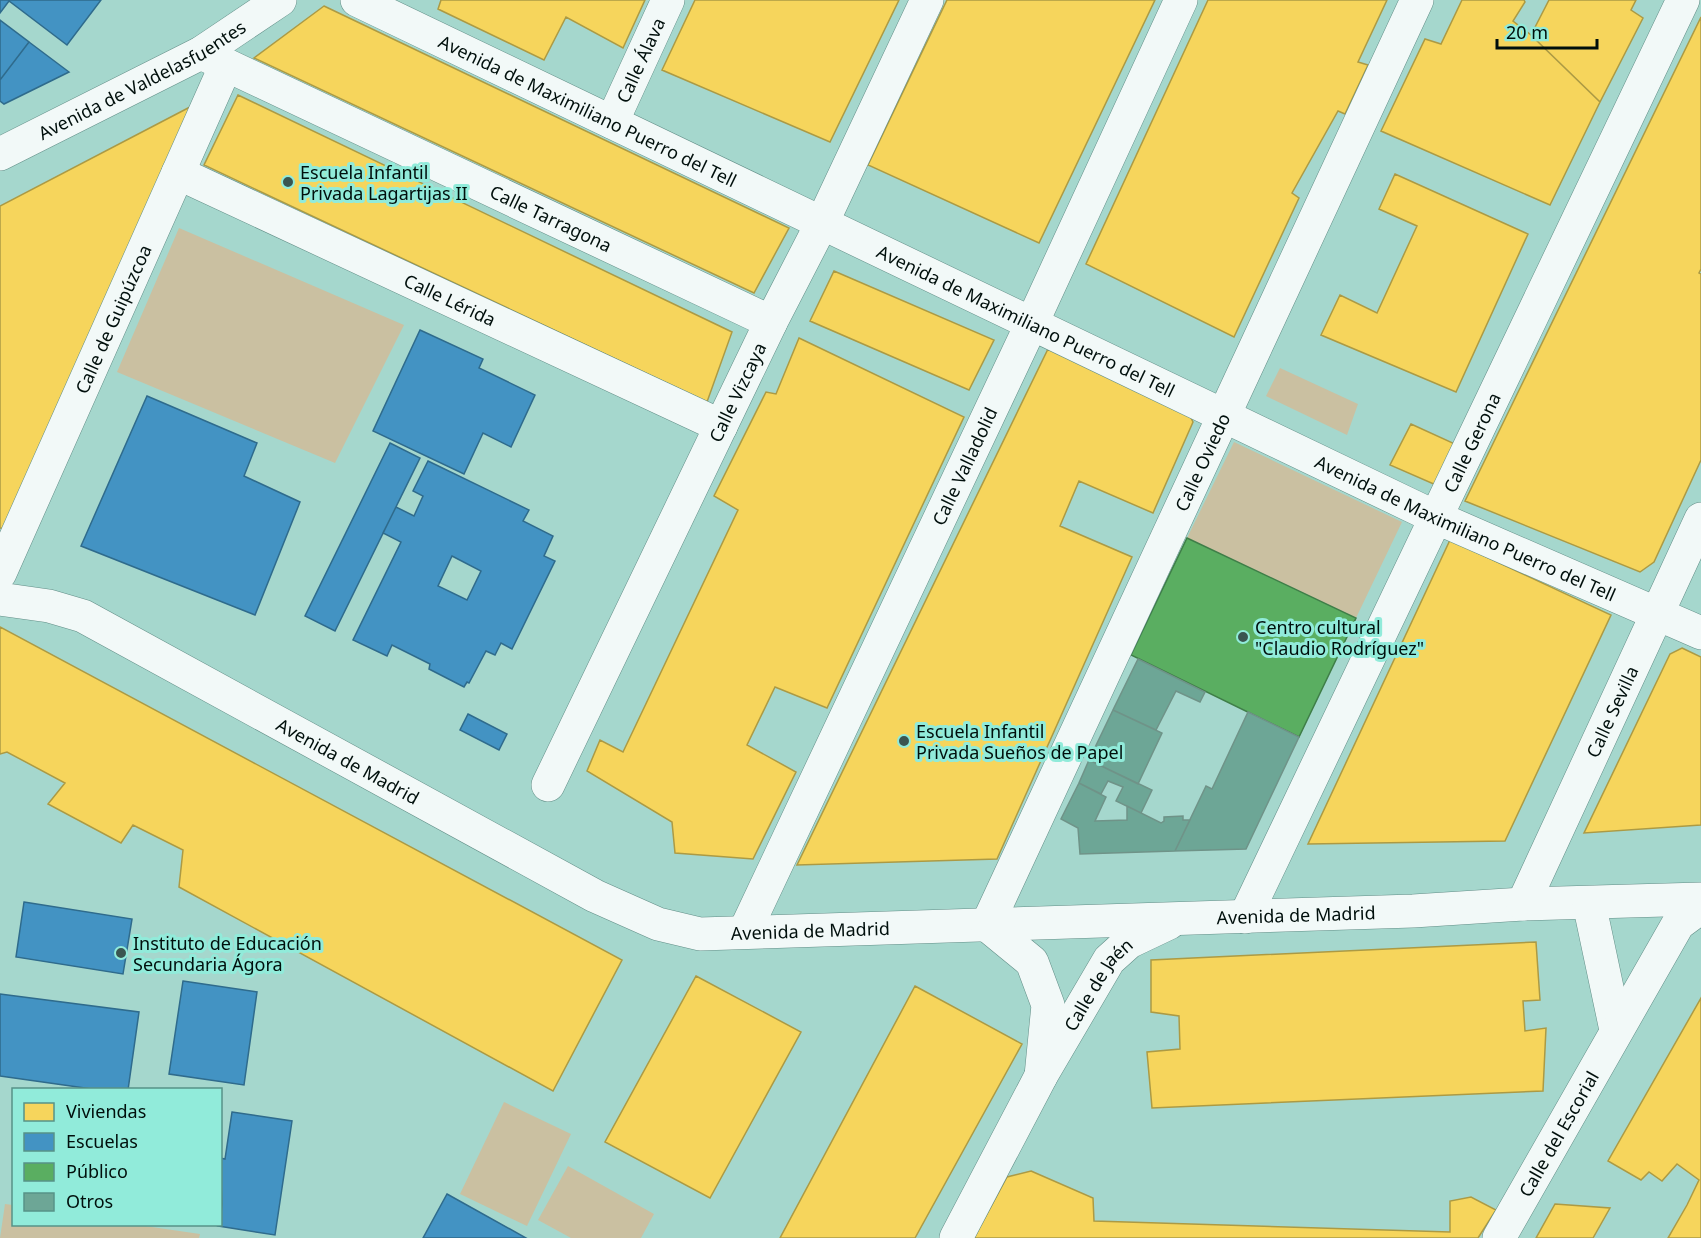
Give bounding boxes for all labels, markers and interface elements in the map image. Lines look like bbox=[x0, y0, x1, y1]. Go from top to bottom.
scale bar bbox=[1497, 12, 1598, 50]
street label: Calle Álava bbox=[610, 14, 670, 107]
street label: Avenida de Valdelasfuentes bbox=[34, 15, 250, 145]
text: 20 m bbox=[1506, 20, 1548, 44]
street label: Avenida de Maximiliano Puerro del Tell bbox=[435, 29, 741, 192]
place label: Escuela Infantil Privada Lagartijas II bbox=[300, 160, 468, 205]
marker: Escuela Infantil Privada Lagartijas II bbox=[281, 175, 295, 189]
street label: Calle Tarragona bbox=[486, 179, 616, 257]
street label: Avenida de Maximiliano Puerro del Tell bbox=[873, 239, 1179, 403]
street label: Calle de Guipúzcoa bbox=[69, 241, 157, 397]
street label: Calle Lérida bbox=[400, 268, 500, 331]
street label: Calle Vizcaya bbox=[703, 338, 771, 446]
street label: Calle Gerona bbox=[1438, 388, 1506, 496]
street label: Calle Valladolid bbox=[926, 403, 1003, 529]
street label: Calle Oviedo bbox=[1169, 409, 1235, 515]
street label: Avenida de Maximiliano Puerro del Tell bbox=[1311, 449, 1620, 606]
place label: Centro cultural "Claudio Rodríguez" bbox=[1255, 615, 1424, 660]
marker: Centro cultural "Claudio Rodríguez" bbox=[1236, 630, 1250, 644]
street label: Calle Sevilla bbox=[1580, 662, 1644, 761]
street label: Avenida de Madrid bbox=[272, 712, 424, 810]
place label: Escuela Infantil Privada Sueños de Papel bbox=[916, 719, 1123, 764]
marker: Escuela Infantil Privada Sueños de Papel bbox=[897, 734, 911, 748]
street label: Avenida de Madrid bbox=[1216, 900, 1376, 929]
street label: Avenida de Madrid bbox=[730, 916, 890, 945]
place label: Instituto de Educación Secundaria Ágora bbox=[133, 931, 322, 976]
street label: Calle de Jaén bbox=[1058, 933, 1137, 1035]
marker: Instituto de Educación Secundaria Ágora bbox=[114, 946, 128, 960]
street label: Calle del Escorial bbox=[1513, 1066, 1604, 1201]
legend bbox=[12, 1088, 222, 1226]
text: Viviendas bbox=[66, 1099, 146, 1123]
text: Escuelas bbox=[66, 1129, 138, 1153]
text: Público bbox=[66, 1159, 128, 1183]
text: Otros bbox=[66, 1189, 113, 1213]

